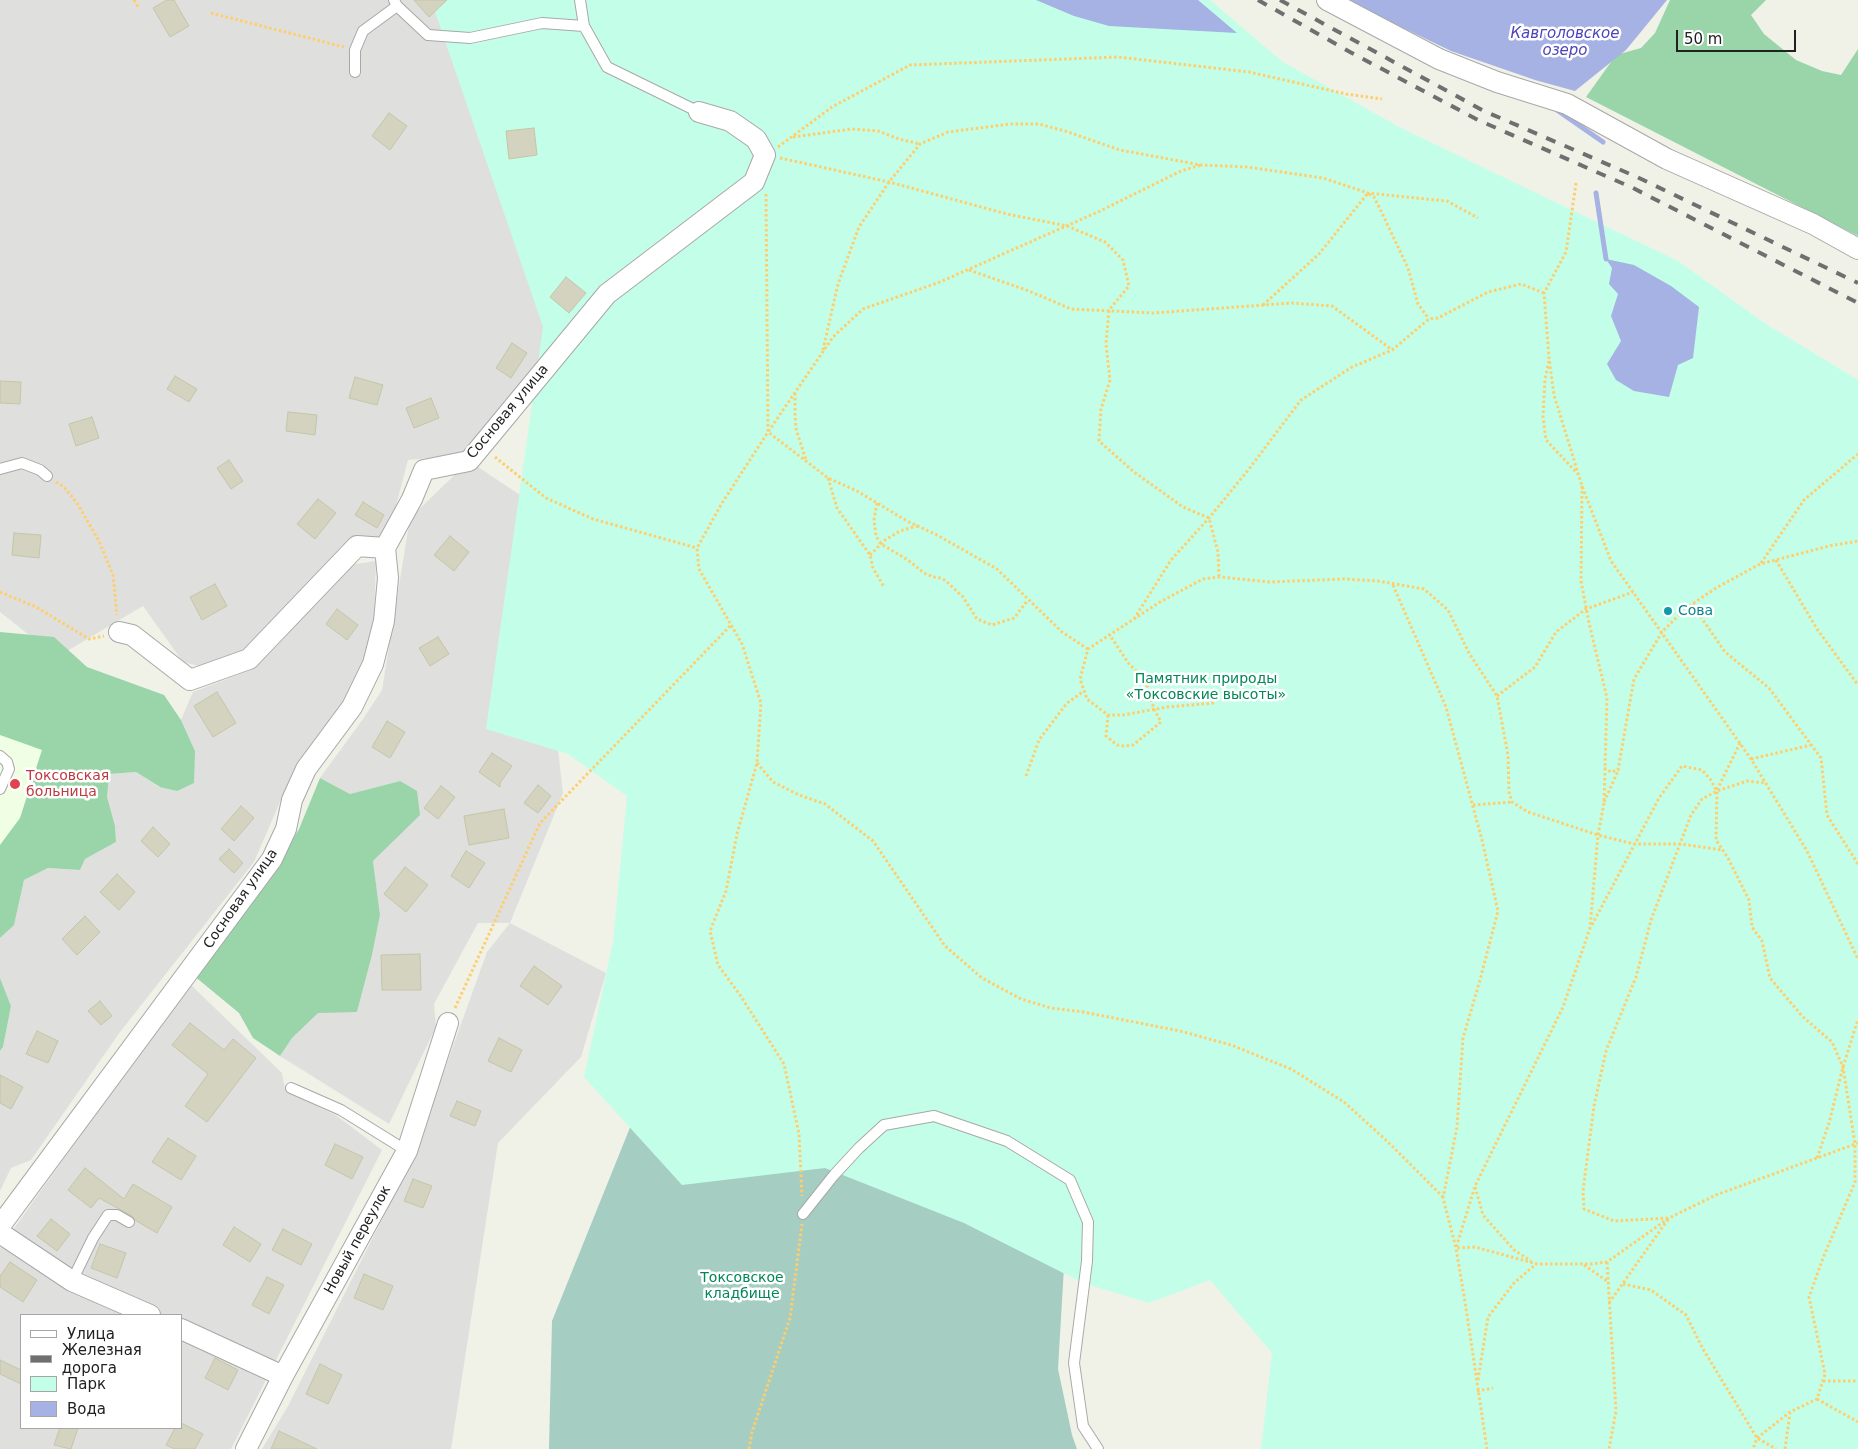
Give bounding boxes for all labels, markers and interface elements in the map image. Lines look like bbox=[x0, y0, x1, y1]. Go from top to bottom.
scale bar bbox=[1678, 20, 1798, 52]
water label: Кавголовское озеро bbox=[1510, 25, 1620, 60]
text: 50 m bbox=[1684, 30, 1722, 48]
street label: Сосновая улица bbox=[464, 361, 552, 463]
place label: Сова bbox=[1678, 603, 1713, 619]
marker: Сова bbox=[1662, 605, 1674, 617]
park label: Памятник природы «Токсовские высоты» bbox=[1126, 671, 1286, 704]
place label: Токсовская больница bbox=[26, 768, 109, 800]
marker: Токсовская больница bbox=[8, 777, 22, 791]
street label: Сосновая улица bbox=[200, 846, 282, 952]
street label: Новый переулок bbox=[321, 1183, 395, 1297]
park label: Токсовское кладбище bbox=[700, 1270, 784, 1302]
legend bbox=[20, 1314, 182, 1429]
text: Улица bbox=[67, 1325, 115, 1343]
text: Железная дорога bbox=[62, 1341, 142, 1377]
text: Парк bbox=[67, 1375, 106, 1393]
text: Вода bbox=[67, 1400, 106, 1418]

